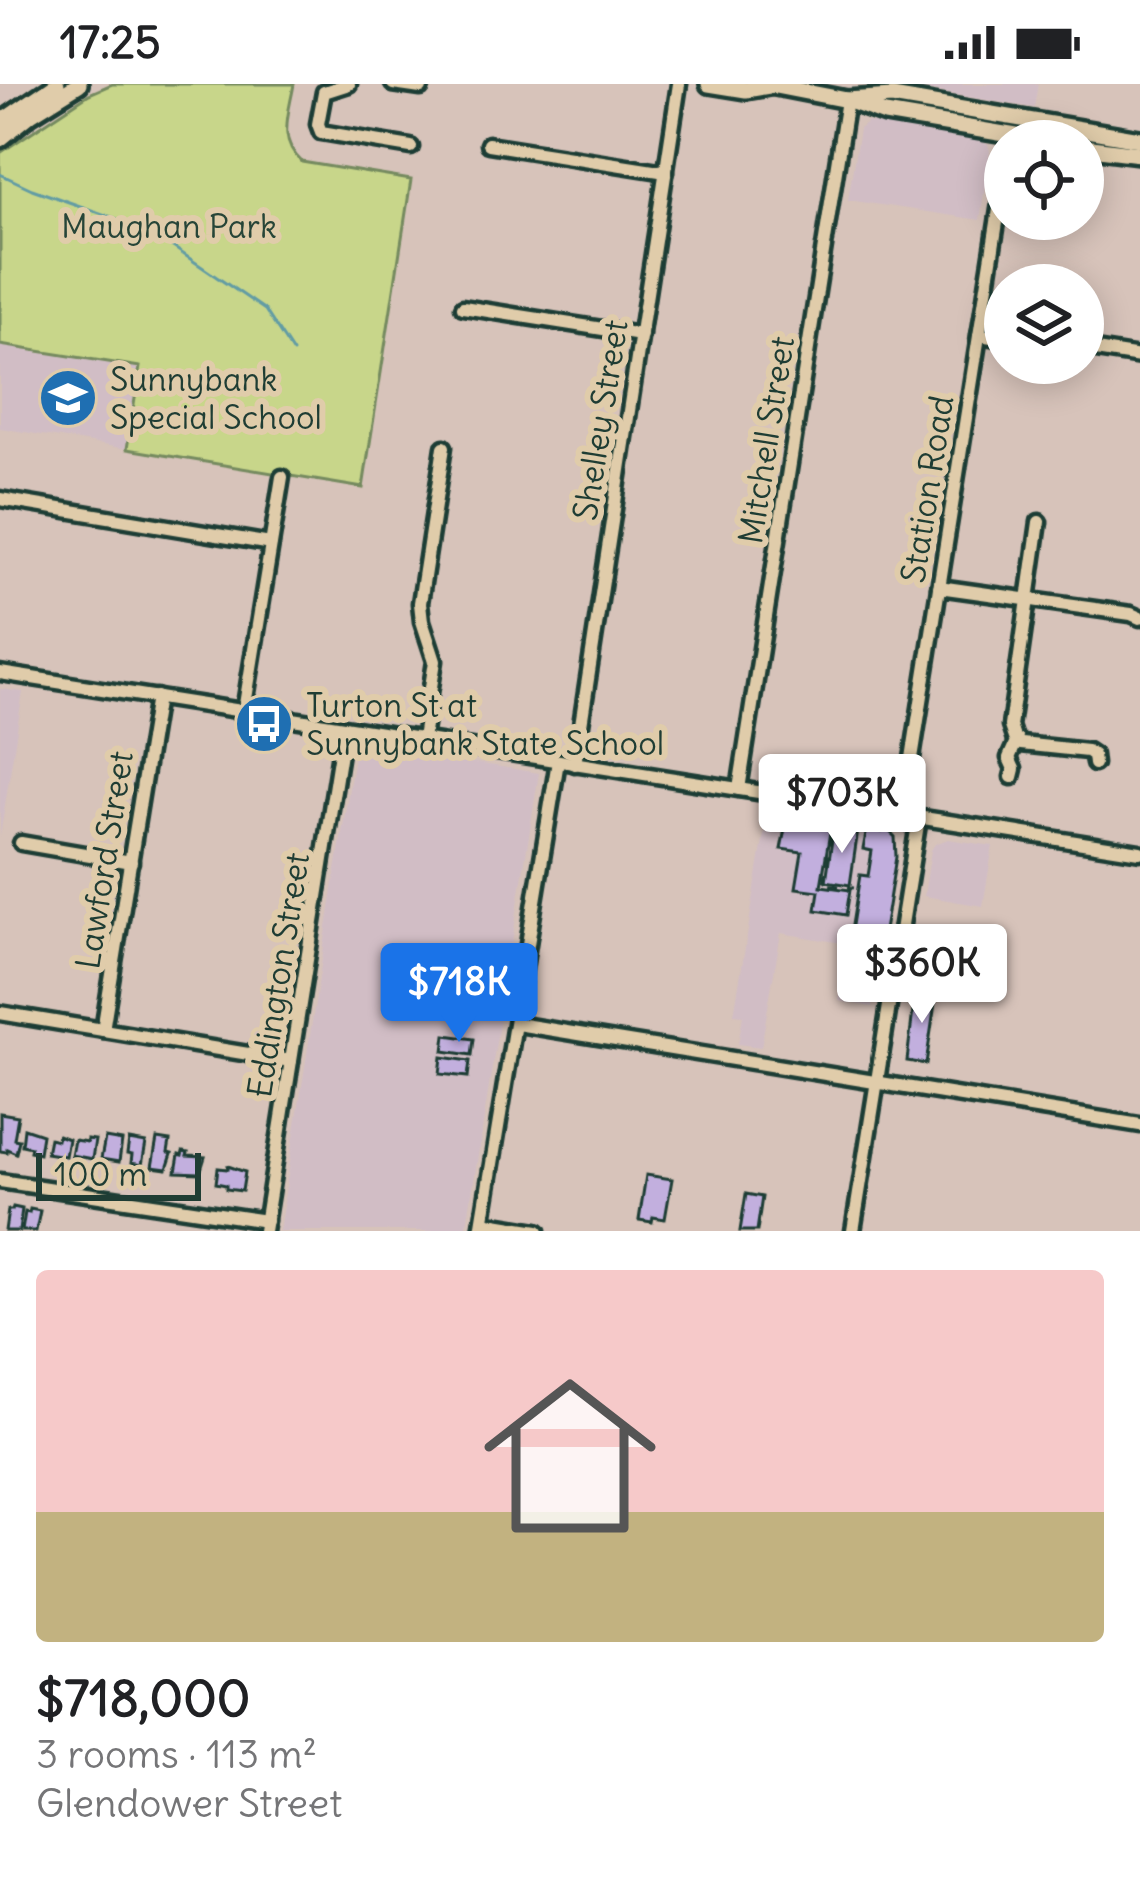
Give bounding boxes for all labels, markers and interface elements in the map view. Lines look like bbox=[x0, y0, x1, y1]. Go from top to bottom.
text: 17:25 bbox=[60, 14, 161, 70]
map controls bbox=[984, 120, 1104, 384]
button: locate bbox=[984, 120, 1104, 240]
park label: Maughan Park bbox=[61, 205, 277, 247]
button: layers bbox=[984, 264, 1104, 384]
street label: Shelley Street bbox=[563, 317, 637, 523]
street label: Mitchell Street bbox=[729, 333, 803, 547]
place label: Sunnybank Special School bbox=[110, 358, 322, 438]
school or university icon: Sunnybank Special School bbox=[37, 367, 99, 429]
street label: Station Road bbox=[891, 392, 963, 586]
place label: Turton St at Sunnybank State School bbox=[306, 684, 664, 764]
bus stop icon: Turton St at Sunnybank State School bbox=[233, 693, 295, 755]
street label: Lawford Street bbox=[66, 748, 142, 972]
pin: $703K bbox=[758, 754, 926, 856]
text: $703K bbox=[786, 768, 898, 817]
street label: Eddington Street bbox=[238, 850, 318, 1100]
pin: $360K bbox=[838, 924, 1006, 1026]
text: $360K bbox=[864, 938, 980, 987]
pin: $718K bbox=[375, 943, 543, 1045]
text: $718K bbox=[408, 957, 510, 1006]
scale bar bbox=[36, 1147, 201, 1200]
text: 100 m bbox=[54, 1153, 147, 1195]
icon: home bbox=[462, 1348, 678, 1564]
text: $718,000 bbox=[36, 1666, 250, 1730]
text: 3 rooms · 113 m² bbox=[36, 1730, 317, 1779]
text: Glendower Street bbox=[36, 1779, 342, 1828]

